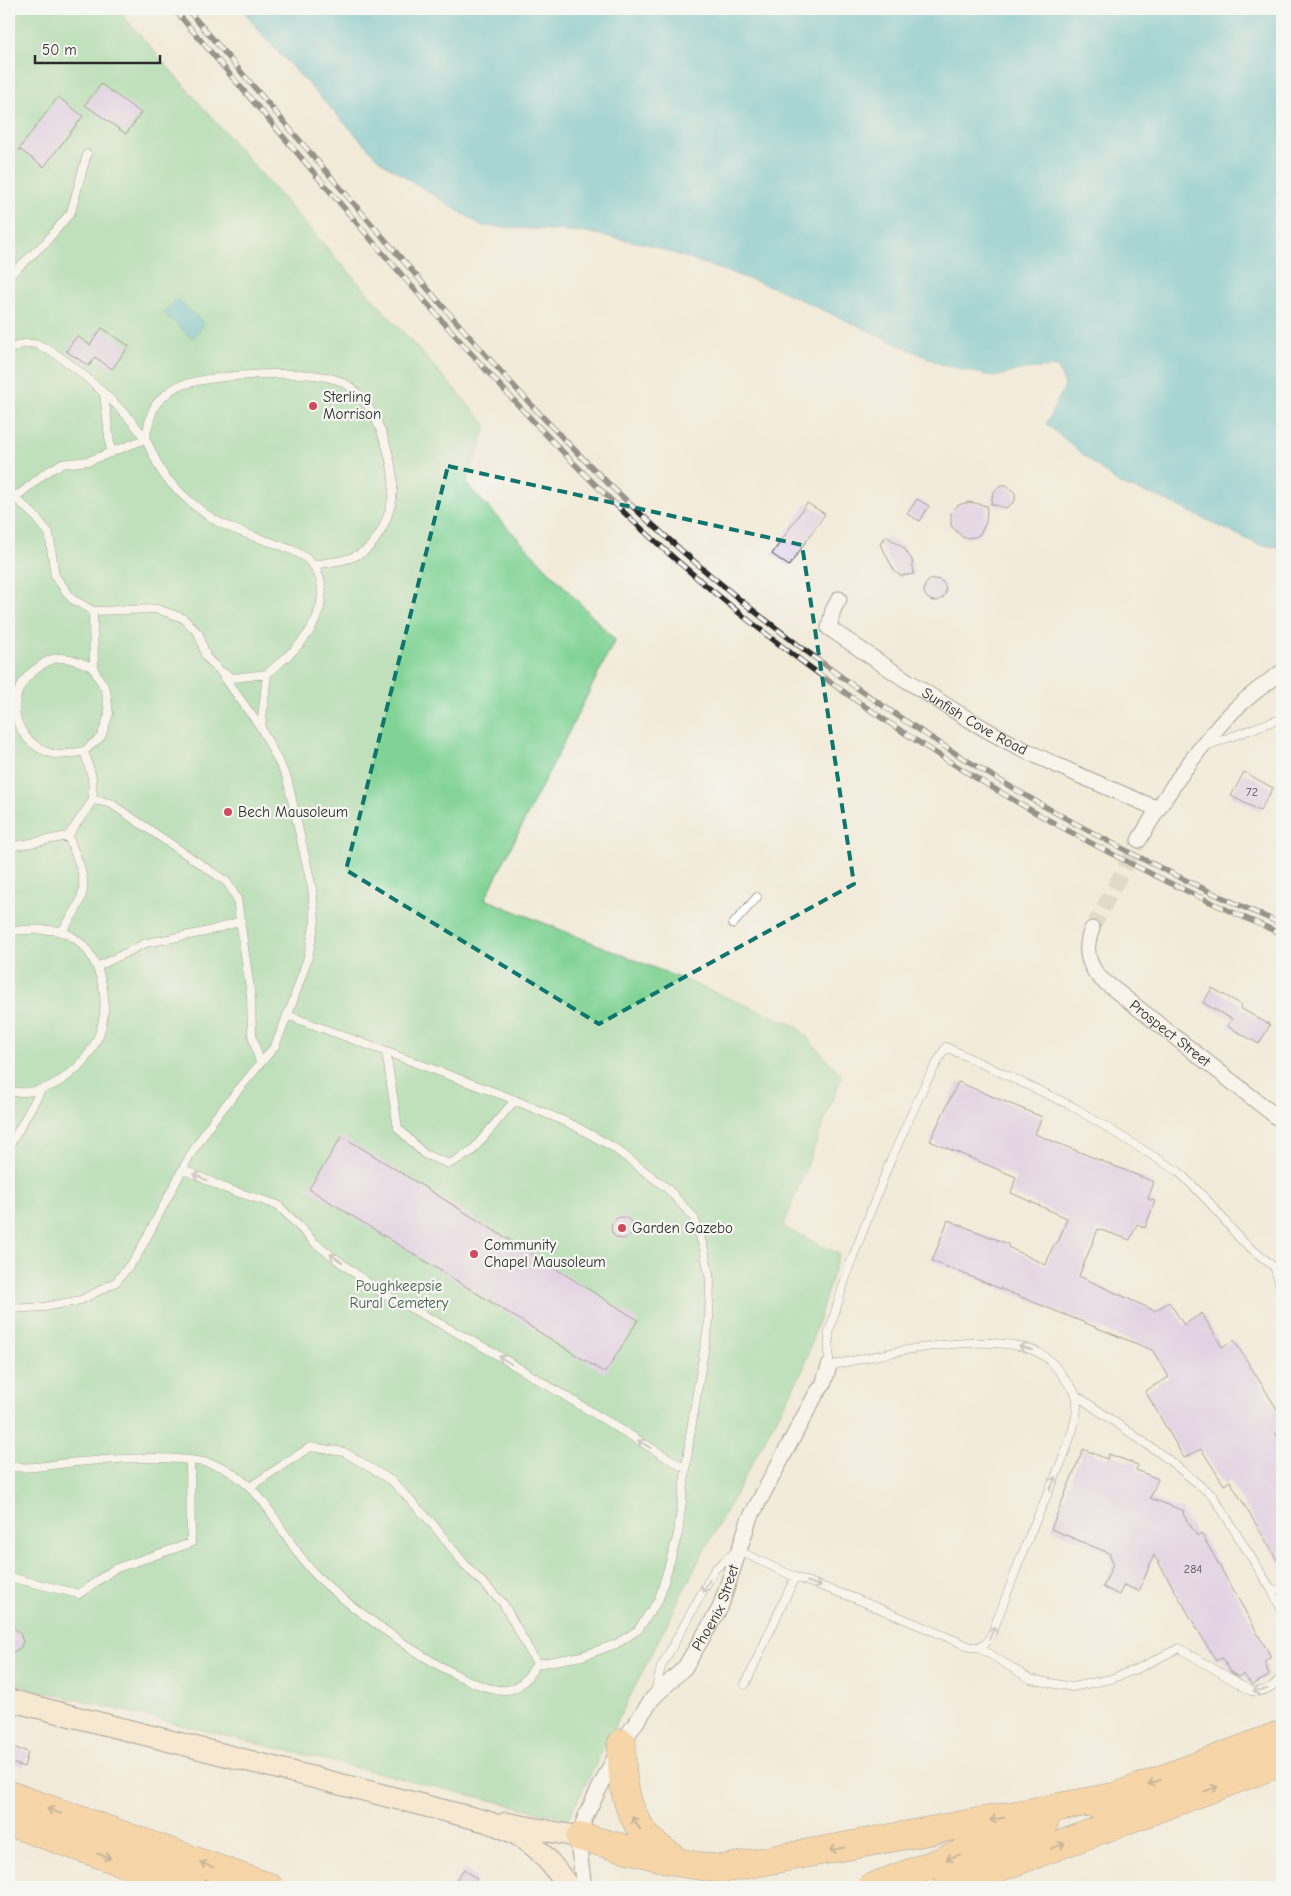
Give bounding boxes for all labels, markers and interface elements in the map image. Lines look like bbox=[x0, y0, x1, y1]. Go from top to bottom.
scale bar bbox=[35, 32, 160, 64]
text: 50 m bbox=[42, 41, 77, 59]
place label: Sterling Morrison bbox=[323, 388, 381, 423]
marker: Sterling Morrison bbox=[307, 400, 319, 412]
street label: Sunfish Cove Road bbox=[918, 684, 1030, 759]
house number: 72 bbox=[1246, 785, 1258, 799]
place label: Bech Mausoleum bbox=[238, 803, 348, 821]
marker: Bech Mausoleum bbox=[222, 806, 234, 818]
street label: Prospect Street bbox=[1126, 996, 1215, 1071]
one-way arrow bbox=[193, 1172, 208, 1181]
place label: Garden Gazebo bbox=[632, 1219, 733, 1237]
marker: Garden Gazebo bbox=[616, 1222, 628, 1234]
place label: Community Chapel Mausoleum bbox=[484, 1236, 606, 1271]
marker: Community Chapel Mausoleum bbox=[468, 1248, 480, 1260]
one-way arrow bbox=[330, 1253, 343, 1264]
park label: Poughkeepsie Rural Cemetery bbox=[350, 1277, 449, 1312]
one-way arrow bbox=[1018, 1343, 1034, 1353]
one-way arrow bbox=[499, 1354, 513, 1364]
one-way arrow bbox=[637, 1439, 651, 1449]
one-way arrow bbox=[1048, 1476, 1058, 1491]
street label: Phoenix Street bbox=[688, 1562, 743, 1654]
house number: 284 bbox=[1184, 1562, 1202, 1576]
one-way arrow bbox=[700, 1578, 710, 1593]
one-way arrow bbox=[806, 1580, 821, 1589]
one-way arrow bbox=[987, 1626, 997, 1641]
one-way arrow bbox=[1252, 1685, 1268, 1695]
one-way arrow bbox=[1147, 1778, 1163, 1787]
one-way arrow bbox=[1202, 1784, 1218, 1793]
one-way arrow bbox=[47, 1806, 62, 1815]
one-way arrow bbox=[989, 1815, 1005, 1824]
one-way arrow bbox=[631, 1816, 641, 1830]
one-way arrow bbox=[1050, 1841, 1065, 1850]
one-way arrow bbox=[829, 1845, 845, 1854]
one-way arrow bbox=[96, 1852, 111, 1861]
one-way arrow bbox=[946, 1853, 961, 1862]
one-way arrow bbox=[200, 1860, 215, 1869]

